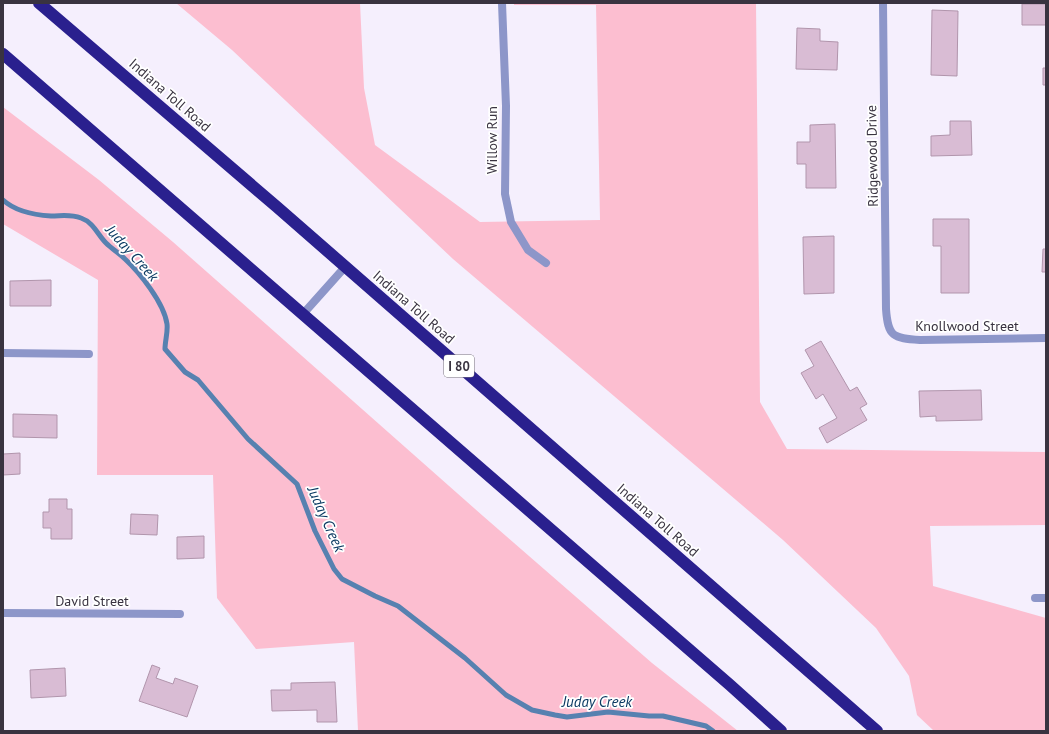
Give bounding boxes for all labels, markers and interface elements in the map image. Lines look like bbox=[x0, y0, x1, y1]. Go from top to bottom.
street label: Indiana Toll Road bbox=[125, 54, 215, 136]
street label: Ridgewood Drive bbox=[862, 105, 882, 207]
street label: Willow Run bbox=[483, 106, 501, 174]
water label: Juday Creek bbox=[101, 219, 164, 286]
street label: Indiana Toll Road bbox=[369, 266, 459, 348]
street label: Knollwood Street bbox=[915, 317, 1019, 335]
road number: I 80 bbox=[444, 355, 474, 377]
street label: Indiana Toll Road bbox=[613, 479, 703, 561]
water label: Juday Creek bbox=[303, 482, 350, 556]
street label: David Street bbox=[55, 592, 129, 610]
water label: Juday Creek bbox=[561, 692, 633, 711]

